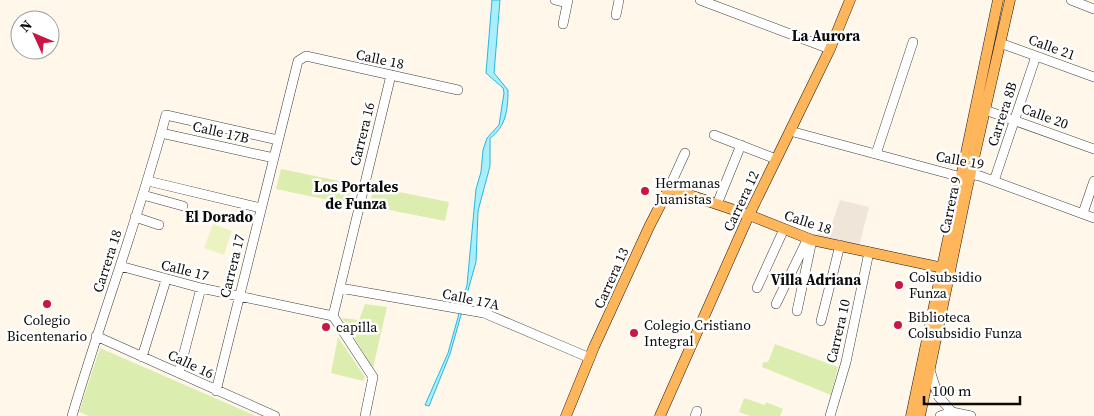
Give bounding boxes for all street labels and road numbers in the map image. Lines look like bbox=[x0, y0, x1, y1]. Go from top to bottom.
street label: Calle 21 bbox=[1026, 29, 1078, 65]
street label: Calle 18 bbox=[354, 44, 406, 74]
street label: Carrera 8B bbox=[982, 79, 1022, 149]
street label: Calle 20 bbox=[1019, 98, 1071, 134]
street label: Carrera 16 bbox=[344, 100, 380, 168]
street label: Calle 17B bbox=[191, 116, 251, 148]
street label: Calle 19 bbox=[934, 146, 986, 174]
street label: Carrera 12 bbox=[718, 167, 764, 235]
street label: Carrera 9 bbox=[934, 175, 966, 235]
street label: Calle 18 bbox=[782, 205, 834, 239]
street label: Carrera 18 bbox=[87, 227, 127, 295]
street label: Carrera 17 bbox=[214, 232, 250, 300]
street label: Carrera 13 bbox=[589, 244, 633, 312]
street label: Calle 17 bbox=[159, 254, 211, 286]
street label: Calle 17A bbox=[441, 283, 502, 315]
street label: Carrera 10 bbox=[821, 297, 855, 365]
street label: Calle 16 bbox=[165, 345, 217, 383]

